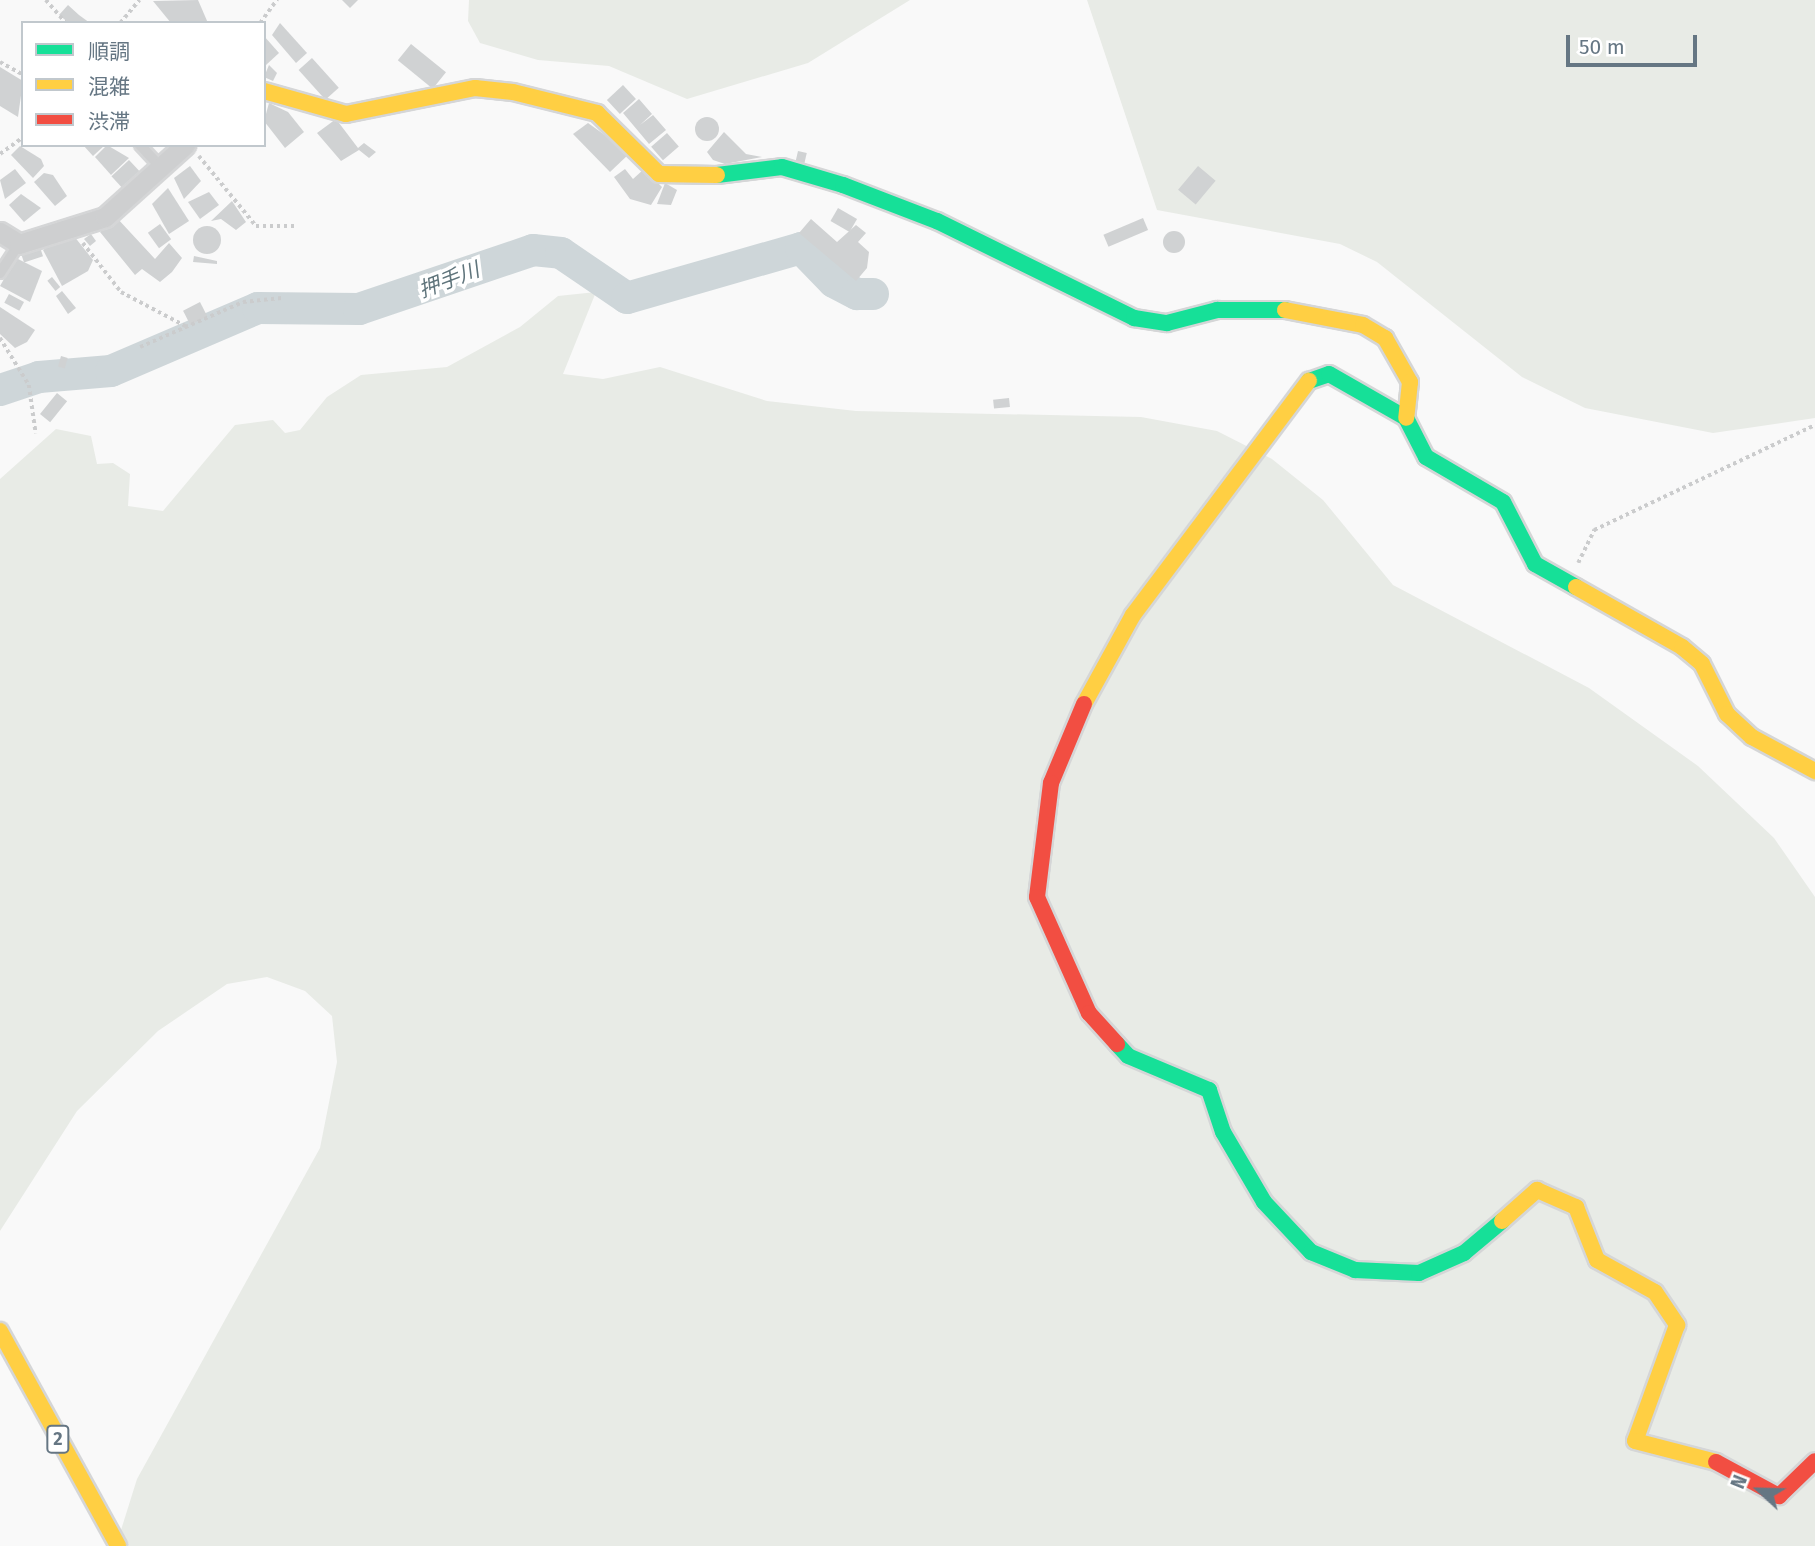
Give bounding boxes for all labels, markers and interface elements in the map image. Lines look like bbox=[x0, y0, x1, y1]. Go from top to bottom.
legend bbox=[21, 21, 266, 147]
scale bar bbox=[1570, 21, 1701, 65]
text: 50 m bbox=[1579, 34, 1625, 60]
text: 順調 bbox=[88, 39, 130, 65]
text: 混雑 bbox=[88, 74, 130, 100]
text: 渋滞 bbox=[88, 109, 130, 135]
water label: 押手川 bbox=[415, 257, 483, 303]
road number: 2 bbox=[46, 1424, 70, 1454]
north arrow bbox=[1724, 1455, 1794, 1525]
text: N bbox=[1726, 1472, 1752, 1492]

